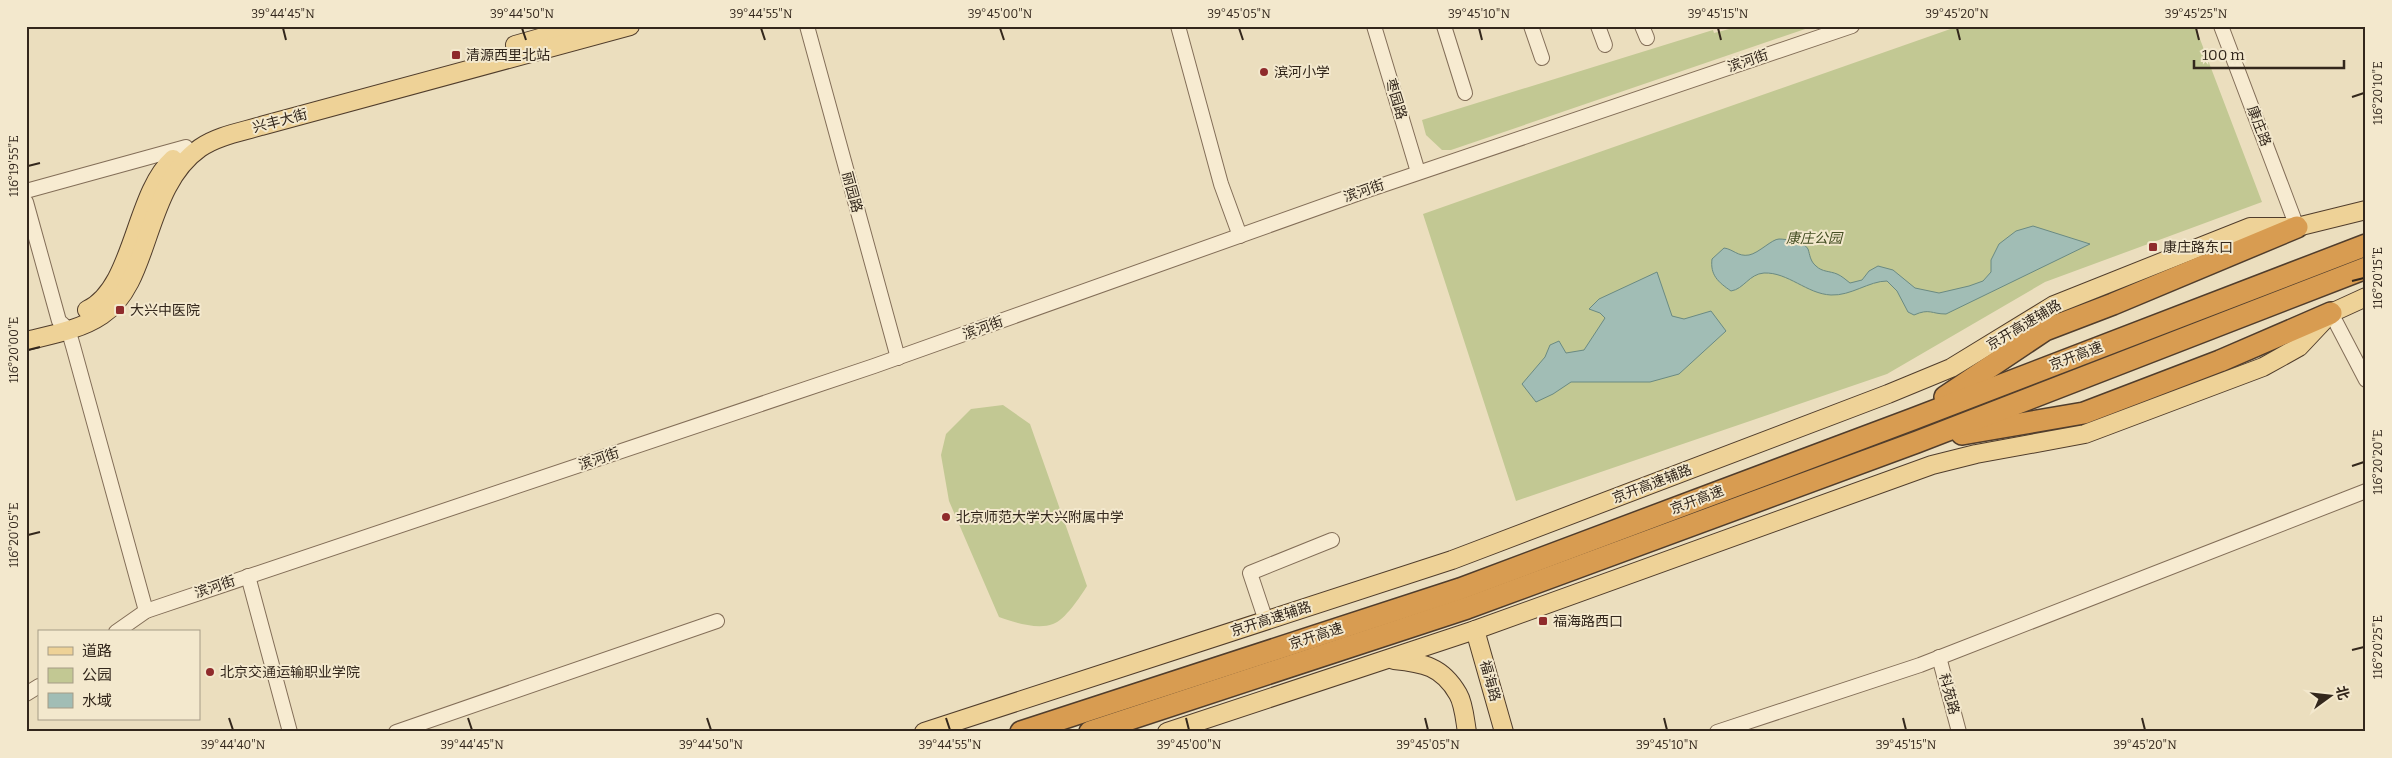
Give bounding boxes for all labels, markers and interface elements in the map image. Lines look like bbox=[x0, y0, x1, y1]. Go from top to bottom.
text: 39°44'45"N bbox=[251, 7, 315, 21]
text: 39°44'50"N bbox=[490, 7, 555, 21]
text: 39°44'55"N bbox=[730, 7, 793, 21]
text: 39°45'00"N bbox=[968, 7, 1033, 21]
text: 39°45'05"N bbox=[1207, 7, 1271, 21]
text: 39°45'10"N bbox=[1448, 7, 1510, 21]
text: 39°45'15"N bbox=[1688, 7, 1749, 21]
text: 39°45'20"N bbox=[1925, 7, 1989, 21]
text: 39°45'25"N bbox=[2165, 7, 2228, 21]
scale bar bbox=[2194, 38, 2344, 70]
street label: 滨河街 bbox=[1725, 46, 1771, 76]
text: 100 m bbox=[2202, 46, 2245, 64]
place label: 清源西里北站 bbox=[466, 47, 550, 64]
marker: 清源西里北站 bbox=[450, 49, 462, 61]
text: 116°20'10"E bbox=[2371, 61, 2385, 125]
place label: 滨河小学 bbox=[1274, 64, 1330, 81]
marker: 滨河小学 bbox=[1258, 66, 1270, 78]
street label: 枣园路 bbox=[1382, 76, 1410, 122]
street label: 康庄路 bbox=[2244, 103, 2274, 149]
street label: 兴丰大街 bbox=[251, 106, 309, 136]
text: 116°19'55"E bbox=[7, 135, 21, 197]
street label: 丽园路 bbox=[838, 170, 866, 214]
street label: 滨河街 bbox=[1341, 176, 1387, 206]
park label: 康庄公园 bbox=[1786, 230, 1844, 247]
place label: 康庄路东口 bbox=[2163, 239, 2233, 256]
marker: 康庄路东口 bbox=[2147, 241, 2159, 253]
text: 116°20'15"E bbox=[2371, 247, 2385, 309]
street label: 京开高速辅路 bbox=[1984, 296, 2064, 354]
place label: 大兴中医院 bbox=[130, 302, 200, 319]
marker: 大兴中医院 bbox=[114, 304, 126, 316]
street label: 滨河街 bbox=[960, 313, 1006, 343]
text: 116°20'00"E bbox=[7, 317, 21, 383]
street label: 京开高速 bbox=[2047, 338, 2105, 374]
text: 116°20'20"E bbox=[2371, 429, 2385, 495]
street label: 滨河街 bbox=[576, 444, 622, 474]
street label: 京开高速辅路 bbox=[1610, 461, 1694, 507]
street label: 京开高速 bbox=[1668, 482, 1726, 518]
text: 116°20'05"E bbox=[7, 503, 21, 567]
place label: 北京师范大学大兴附属中学 bbox=[956, 509, 1124, 526]
marker: 北京师范大学大兴附属中学 bbox=[940, 511, 952, 523]
street label: 滨河街 bbox=[192, 572, 238, 602]
street label: 京开高速辅路 bbox=[1228, 598, 1314, 640]
place label: 福海路西口 bbox=[1553, 613, 1623, 630]
marker: 福海路西口 bbox=[1537, 615, 1549, 627]
text: 116°20'25"E bbox=[2371, 615, 2385, 679]
street label: 京开高速 bbox=[1287, 619, 1345, 653]
legend bbox=[38, 630, 200, 720]
text: 道路 bbox=[82, 642, 112, 660]
street label: 福海路 bbox=[1476, 658, 1504, 704]
place label: 北京交通运输职业学院 bbox=[220, 664, 360, 681]
text: 公园 bbox=[82, 666, 112, 684]
marker: 北京交通运输职业学院 bbox=[204, 666, 216, 678]
north arrow bbox=[2304, 670, 2354, 720]
street label: 科苑路 bbox=[1935, 672, 1963, 716]
text: 北 bbox=[2332, 684, 2352, 702]
text: 水域 bbox=[82, 692, 112, 710]
text: 39°44'40"N bbox=[201, 738, 266, 752]
text: 39°44'45"N bbox=[440, 738, 504, 752]
text: 39°44'50"N bbox=[679, 738, 744, 752]
text: 39°44'55"N bbox=[919, 738, 982, 752]
text: 39°45'00"N bbox=[1157, 738, 1222, 752]
text: 39°45'05"N bbox=[1396, 738, 1460, 752]
text: 39°45'10"N bbox=[1636, 738, 1698, 752]
text: 39°45'15"N bbox=[1876, 738, 1937, 752]
text: 39°45'20"N bbox=[2113, 738, 2177, 752]

